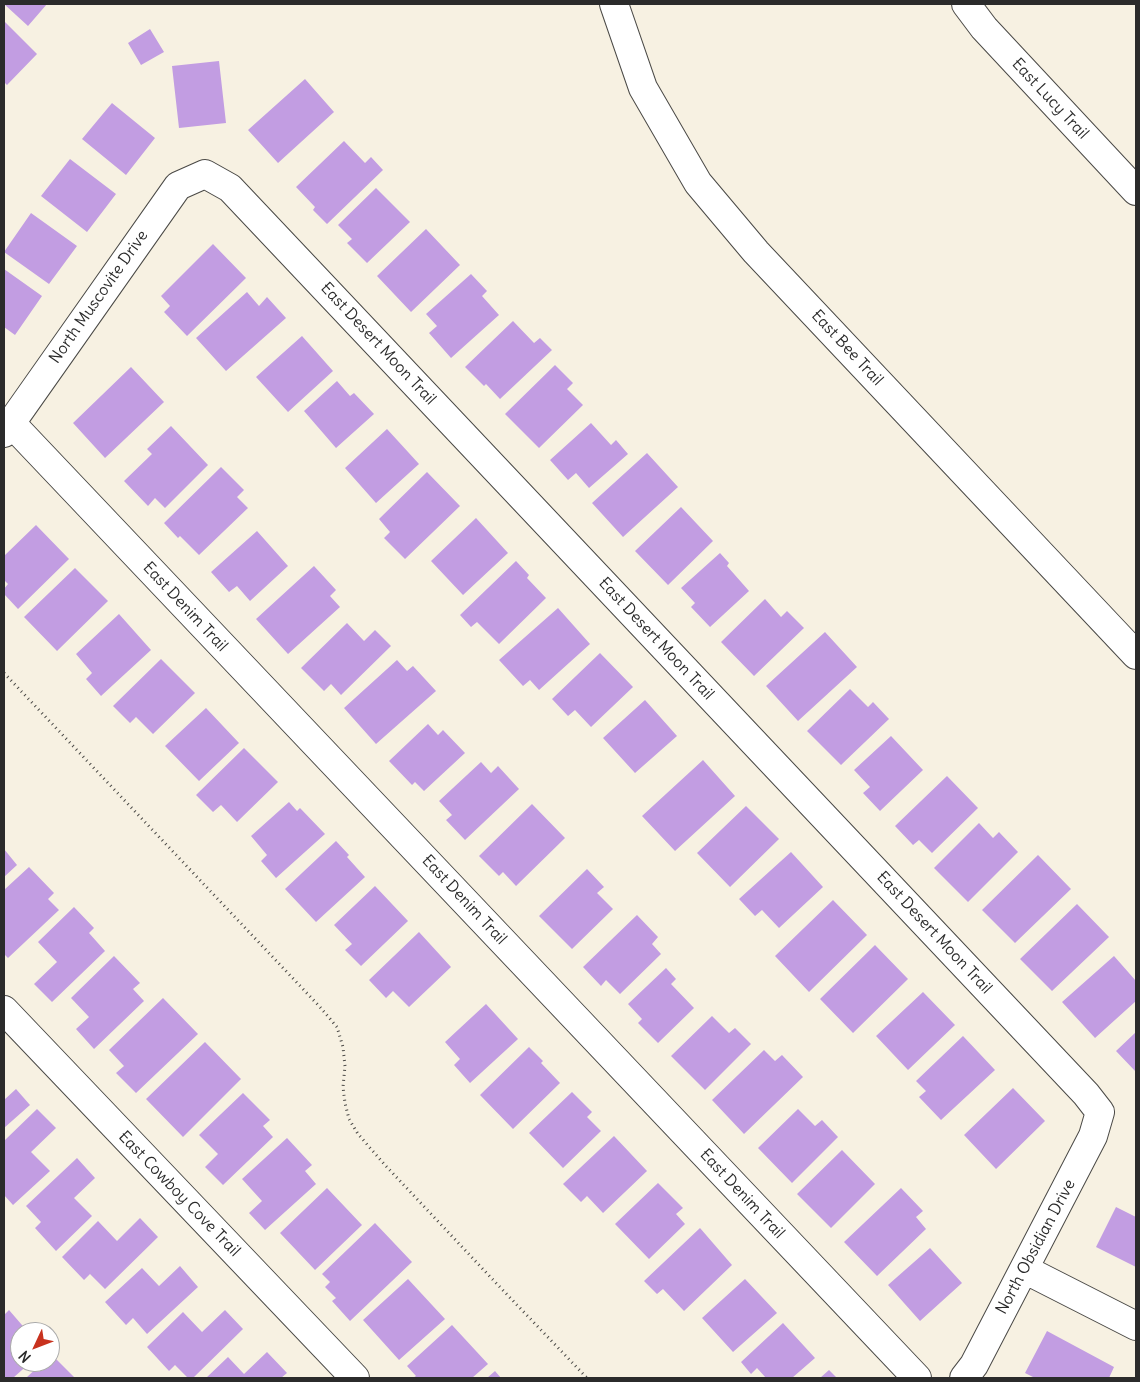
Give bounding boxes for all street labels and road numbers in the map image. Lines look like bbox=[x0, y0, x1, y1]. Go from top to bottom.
street label: East Lucy Trail bbox=[1008, 55, 1092, 143]
street label: North Muscovite Drive bbox=[46, 227, 152, 367]
street label: East Desert Moon Trail bbox=[316, 279, 440, 409]
street label: East Bee Trail bbox=[807, 306, 887, 390]
street label: East Denim Trail bbox=[139, 558, 231, 656]
street label: East Desert Moon Trail bbox=[594, 574, 718, 704]
street label: East Denim Trail bbox=[418, 851, 510, 949]
street label: East Desert Moon Trail bbox=[872, 868, 996, 998]
street label: East Cowboy Cove Trail bbox=[114, 1127, 244, 1261]
street label: East Denim Trail bbox=[696, 1145, 788, 1243]
street label: North Obsidian Drive bbox=[992, 1176, 1080, 1318]

